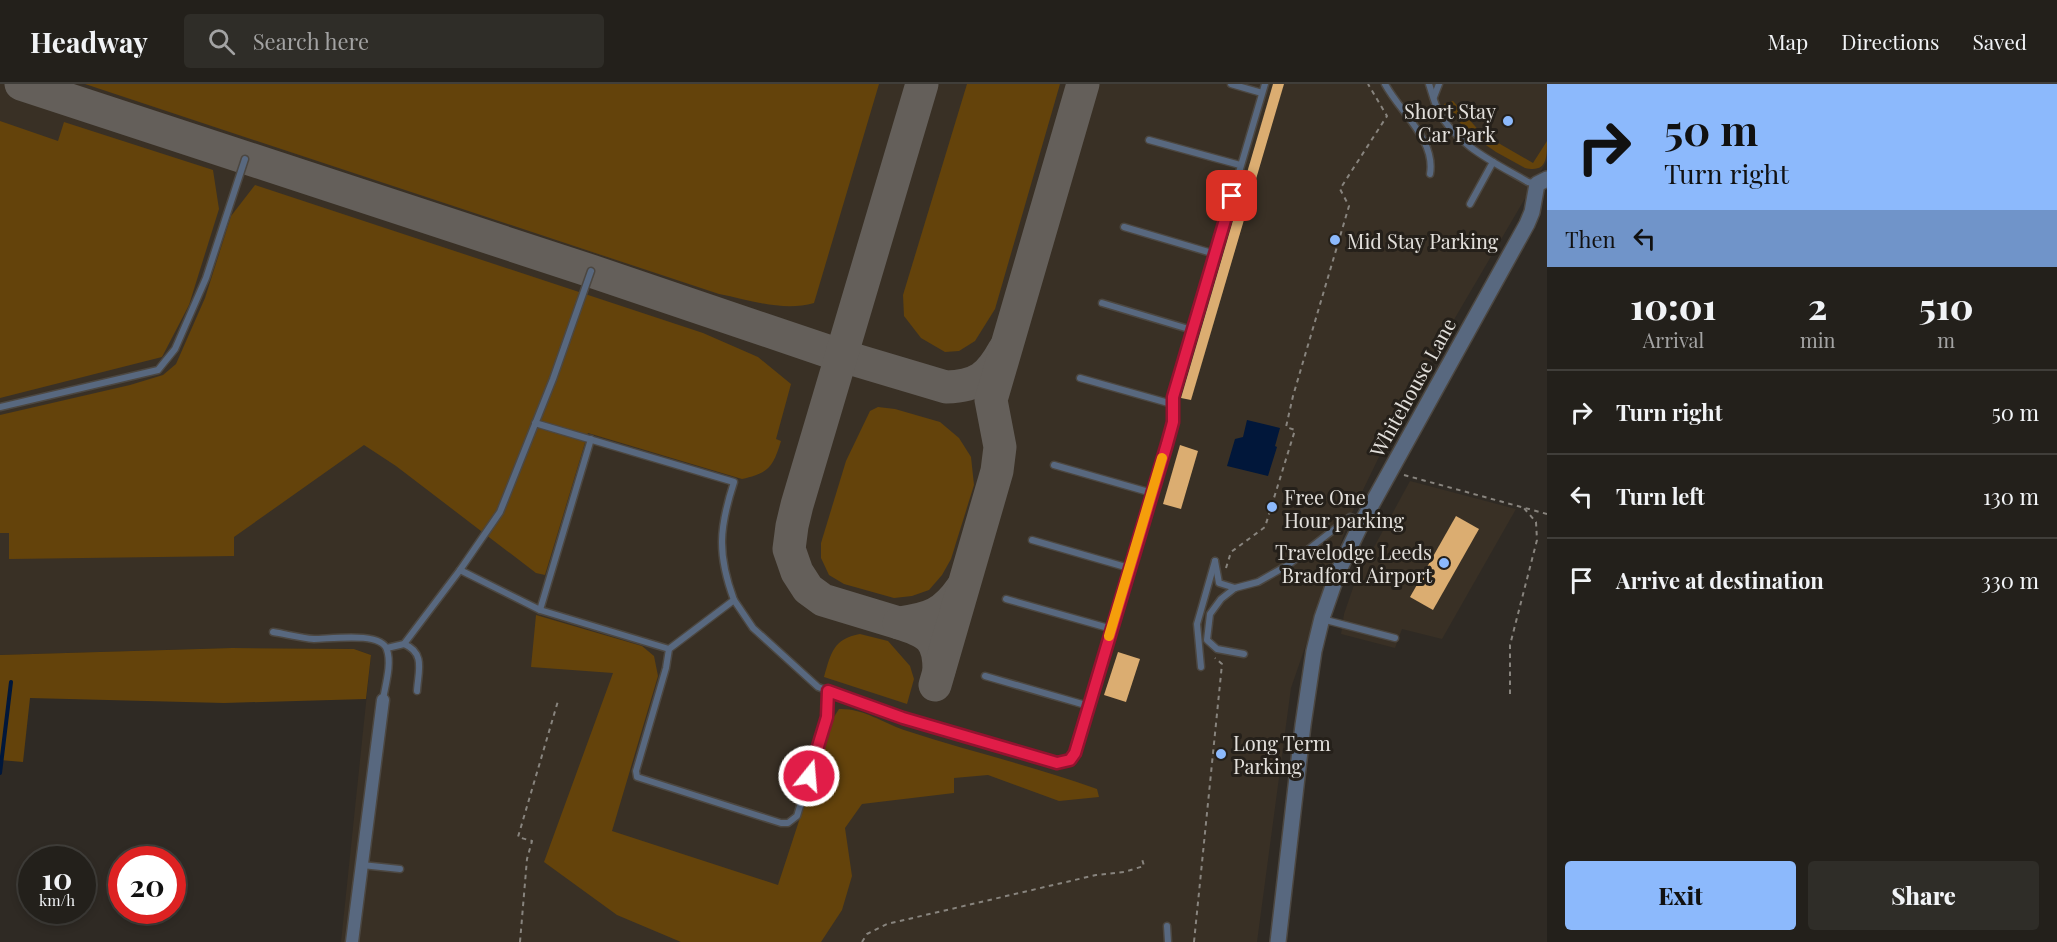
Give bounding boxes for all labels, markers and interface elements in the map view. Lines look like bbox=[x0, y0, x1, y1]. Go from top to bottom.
search box bbox=[184, 14, 604, 68]
text: Headway bbox=[30, 23, 148, 60]
icon: search bbox=[205, 25, 238, 58]
text: Search here bbox=[253, 26, 369, 56]
text: Map bbox=[1767, 27, 1808, 55]
text: Directions bbox=[1841, 27, 1939, 55]
text: Saved bbox=[1972, 27, 2027, 55]
place label: Short Stay Car Park bbox=[1404, 97, 1496, 147]
text: 50 m bbox=[1664, 101, 1758, 157]
icon: right bbox=[1565, 108, 1643, 186]
marker: Short Stay Car Park bbox=[1501, 114, 1515, 128]
text: Turn right bbox=[1664, 155, 1789, 191]
pin bbox=[1206, 170, 1257, 221]
icon: arrive bbox=[1215, 179, 1248, 212]
icon: left bbox=[1628, 222, 1661, 255]
text: Then bbox=[1565, 224, 1616, 254]
place label: Mid Stay Parking bbox=[1347, 227, 1499, 254]
marker: Mid Stay Parking bbox=[1328, 233, 1342, 247]
text: 10:01 bbox=[1630, 281, 1717, 329]
text: 2 bbox=[1808, 281, 1827, 329]
text: 510 bbox=[1919, 281, 1974, 329]
street label: Whitehouse Lane bbox=[1362, 313, 1461, 462]
text: Arrival bbox=[1643, 326, 1704, 353]
text: min bbox=[1800, 326, 1835, 353]
text: m bbox=[1937, 326, 1955, 353]
icon: right bbox=[1565, 396, 1598, 429]
text: Turn right bbox=[1616, 397, 1722, 427]
text: 50 m bbox=[1992, 397, 2039, 427]
icon: left bbox=[1565, 480, 1598, 513]
text: Turn left bbox=[1616, 481, 1705, 511]
text: 130 m bbox=[1983, 481, 2039, 511]
place label: Free One Hour parking bbox=[1284, 483, 1404, 533]
marker: Free One Hour parking bbox=[1265, 500, 1279, 514]
place label: Travelodge Leeds Bradford Airport bbox=[1275, 538, 1433, 588]
marker: Travelodge Leeds Bradford Airport bbox=[1437, 556, 1451, 570]
icon: arrive bbox=[1565, 564, 1598, 597]
text: Arrive at destination bbox=[1616, 565, 1824, 595]
text: 330 m bbox=[1981, 565, 2039, 595]
place label: Long Term Parking bbox=[1233, 729, 1331, 779]
position arrow bbox=[777, 744, 841, 808]
marker: Long Term Parking bbox=[1214, 747, 1228, 761]
speed limit sign: 20 bbox=[108, 846, 186, 924]
text: 10 bbox=[42, 858, 72, 898]
button: Exit bbox=[1565, 861, 1796, 930]
button: Share bbox=[1808, 861, 2039, 930]
text: km/h bbox=[39, 890, 75, 910]

